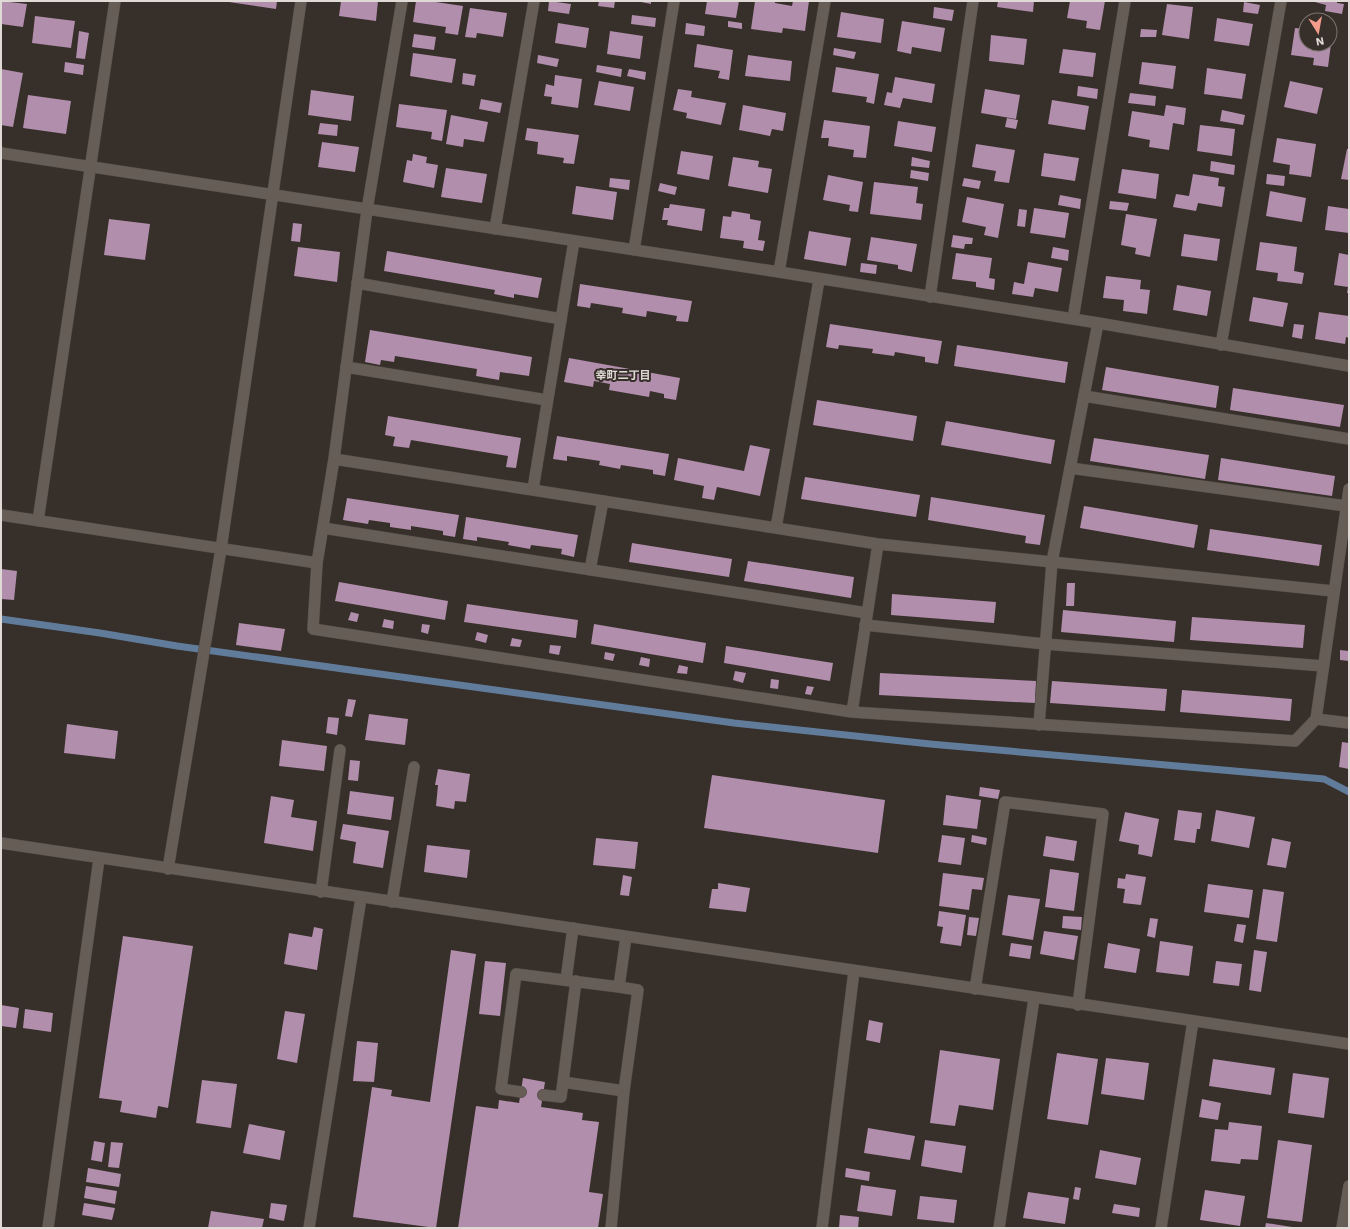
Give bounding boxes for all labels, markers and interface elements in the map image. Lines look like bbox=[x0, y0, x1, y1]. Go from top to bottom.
north arrow bbox=[1298, 12, 1338, 52]
text: N bbox=[1315, 34, 1325, 48]
district label: 幸町二丁目 bbox=[596, 369, 651, 382]

